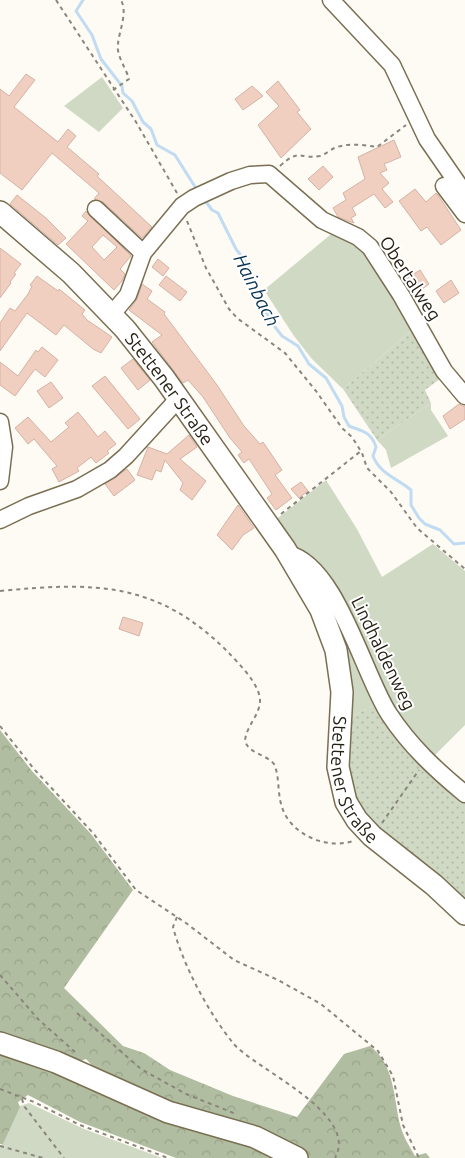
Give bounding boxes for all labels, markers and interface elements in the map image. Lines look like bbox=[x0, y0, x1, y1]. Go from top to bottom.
street label: Obertalweg bbox=[376, 232, 446, 324]
water label: Hainbach bbox=[229, 250, 285, 330]
street label: Stettener Straße bbox=[122, 328, 218, 449]
street label: Lindhaldenweg bbox=[348, 593, 420, 713]
street label: Stettener Straße bbox=[328, 715, 382, 847]

